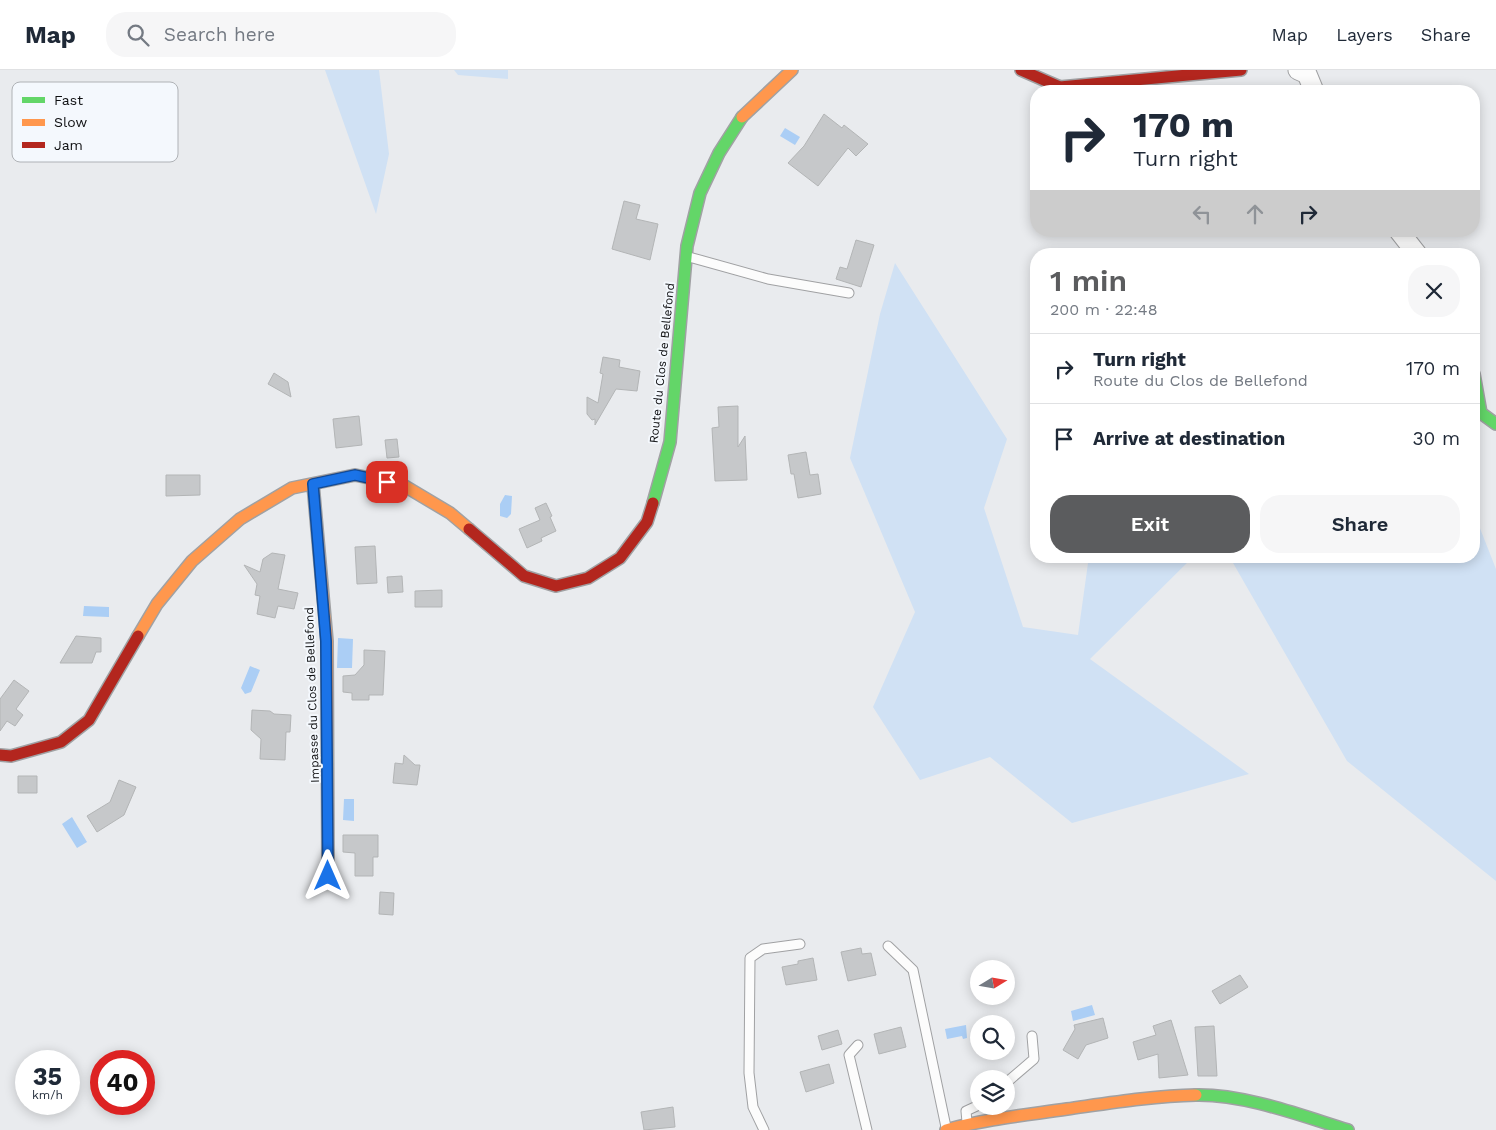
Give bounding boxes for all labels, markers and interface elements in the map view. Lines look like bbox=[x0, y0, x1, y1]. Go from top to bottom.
search box bbox=[106, 12, 456, 57]
text: Map bbox=[25, 21, 76, 49]
icon: search bbox=[124, 21, 152, 49]
text: Search here bbox=[164, 23, 275, 46]
text: Map bbox=[1271, 24, 1308, 45]
text: Layers bbox=[1336, 24, 1393, 45]
text: Share bbox=[1421, 24, 1471, 45]
legend bbox=[12, 82, 178, 162]
text: Fast bbox=[54, 92, 83, 108]
text: 170 m bbox=[1133, 104, 1234, 146]
icon: right bbox=[1050, 105, 1115, 170]
text: Slow bbox=[54, 114, 87, 130]
text: Jam bbox=[54, 137, 83, 153]
text: Turn right bbox=[1133, 146, 1238, 171]
icon: left bbox=[1188, 200, 1216, 228]
icon: ahead bbox=[1241, 200, 1269, 228]
icon: right bbox=[1294, 200, 1322, 228]
text: 1 min bbox=[1050, 263, 1127, 298]
button: close bbox=[1408, 265, 1460, 317]
street label: Route du Clos de Bellefond bbox=[647, 282, 677, 444]
text: 200 m · 22:48 bbox=[1050, 300, 1158, 319]
text: Turn right bbox=[1093, 348, 1186, 371]
icon: right bbox=[1050, 355, 1078, 383]
text: 170 m bbox=[1406, 357, 1460, 380]
text: Route du Clos de Bellefond bbox=[1093, 371, 1308, 390]
icon: arrive bbox=[1050, 425, 1078, 453]
text: Arrive at destination bbox=[1093, 427, 1285, 450]
text: 30 m bbox=[1413, 427, 1460, 450]
pin bbox=[366, 461, 408, 503]
icon: arrive bbox=[373, 468, 401, 496]
button: Exit bbox=[1050, 495, 1250, 553]
button: Share bbox=[1260, 495, 1460, 553]
street label: Impasse du Clos de Bellefond bbox=[302, 607, 322, 783]
position arrow bbox=[301, 849, 353, 901]
north arrow bbox=[970, 960, 1015, 1005]
map controls bbox=[970, 960, 1015, 1115]
button: search bbox=[970, 1015, 1015, 1060]
speed limit sign: 40 bbox=[90, 1050, 155, 1115]
text: 35 bbox=[33, 1062, 62, 1091]
button: layers bbox=[970, 1070, 1015, 1115]
text: km/h bbox=[32, 1088, 63, 1102]

